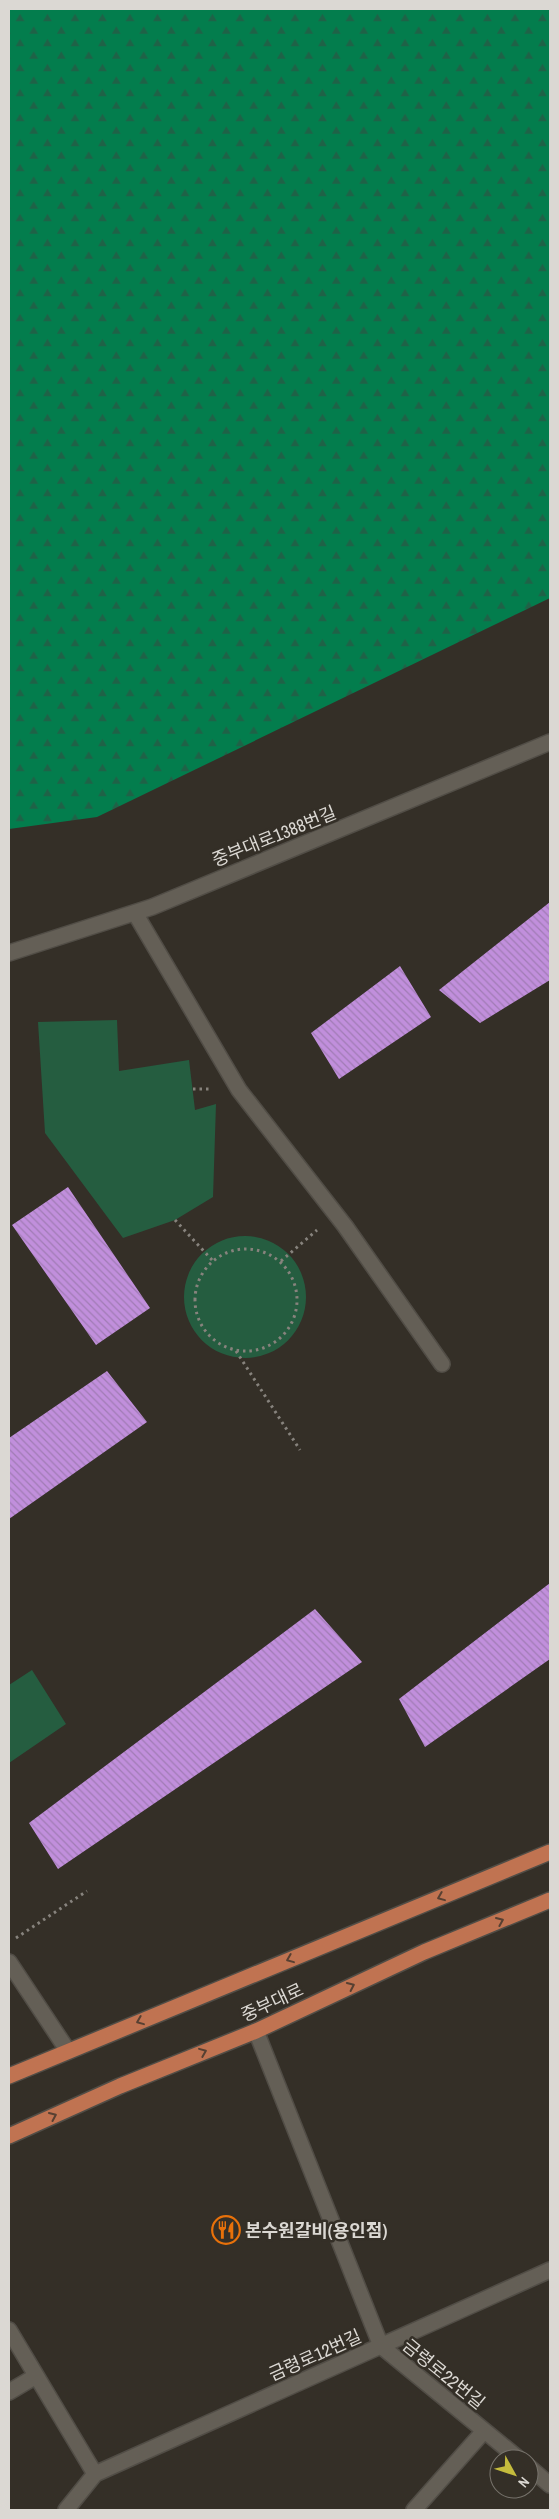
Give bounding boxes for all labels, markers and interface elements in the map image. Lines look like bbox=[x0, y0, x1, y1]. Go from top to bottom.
street label: 중부대로1388번길 bbox=[208, 800, 340, 872]
one-way arrow bbox=[437, 1891, 445, 1901]
one-way arrow bbox=[495, 1916, 504, 1927]
one-way arrow bbox=[286, 1953, 295, 1964]
street label: 중부대로 bbox=[237, 1977, 307, 2027]
one-way arrow bbox=[346, 1982, 355, 1993]
one-way arrow bbox=[136, 2015, 145, 2026]
one-way arrow bbox=[198, 2048, 207, 2059]
one-way arrow bbox=[48, 2112, 57, 2122]
restaurant icon: 본수원갈비(용인점) bbox=[211, 2215, 241, 2245]
place label: 본수원갈비(용인점) bbox=[245, 2218, 387, 2243]
street label: 금령로12번길 bbox=[265, 2323, 365, 2387]
street label: 금령로22번길 bbox=[398, 2333, 490, 2415]
north arrow bbox=[489, 2449, 539, 2499]
text: N bbox=[514, 2473, 534, 2491]

